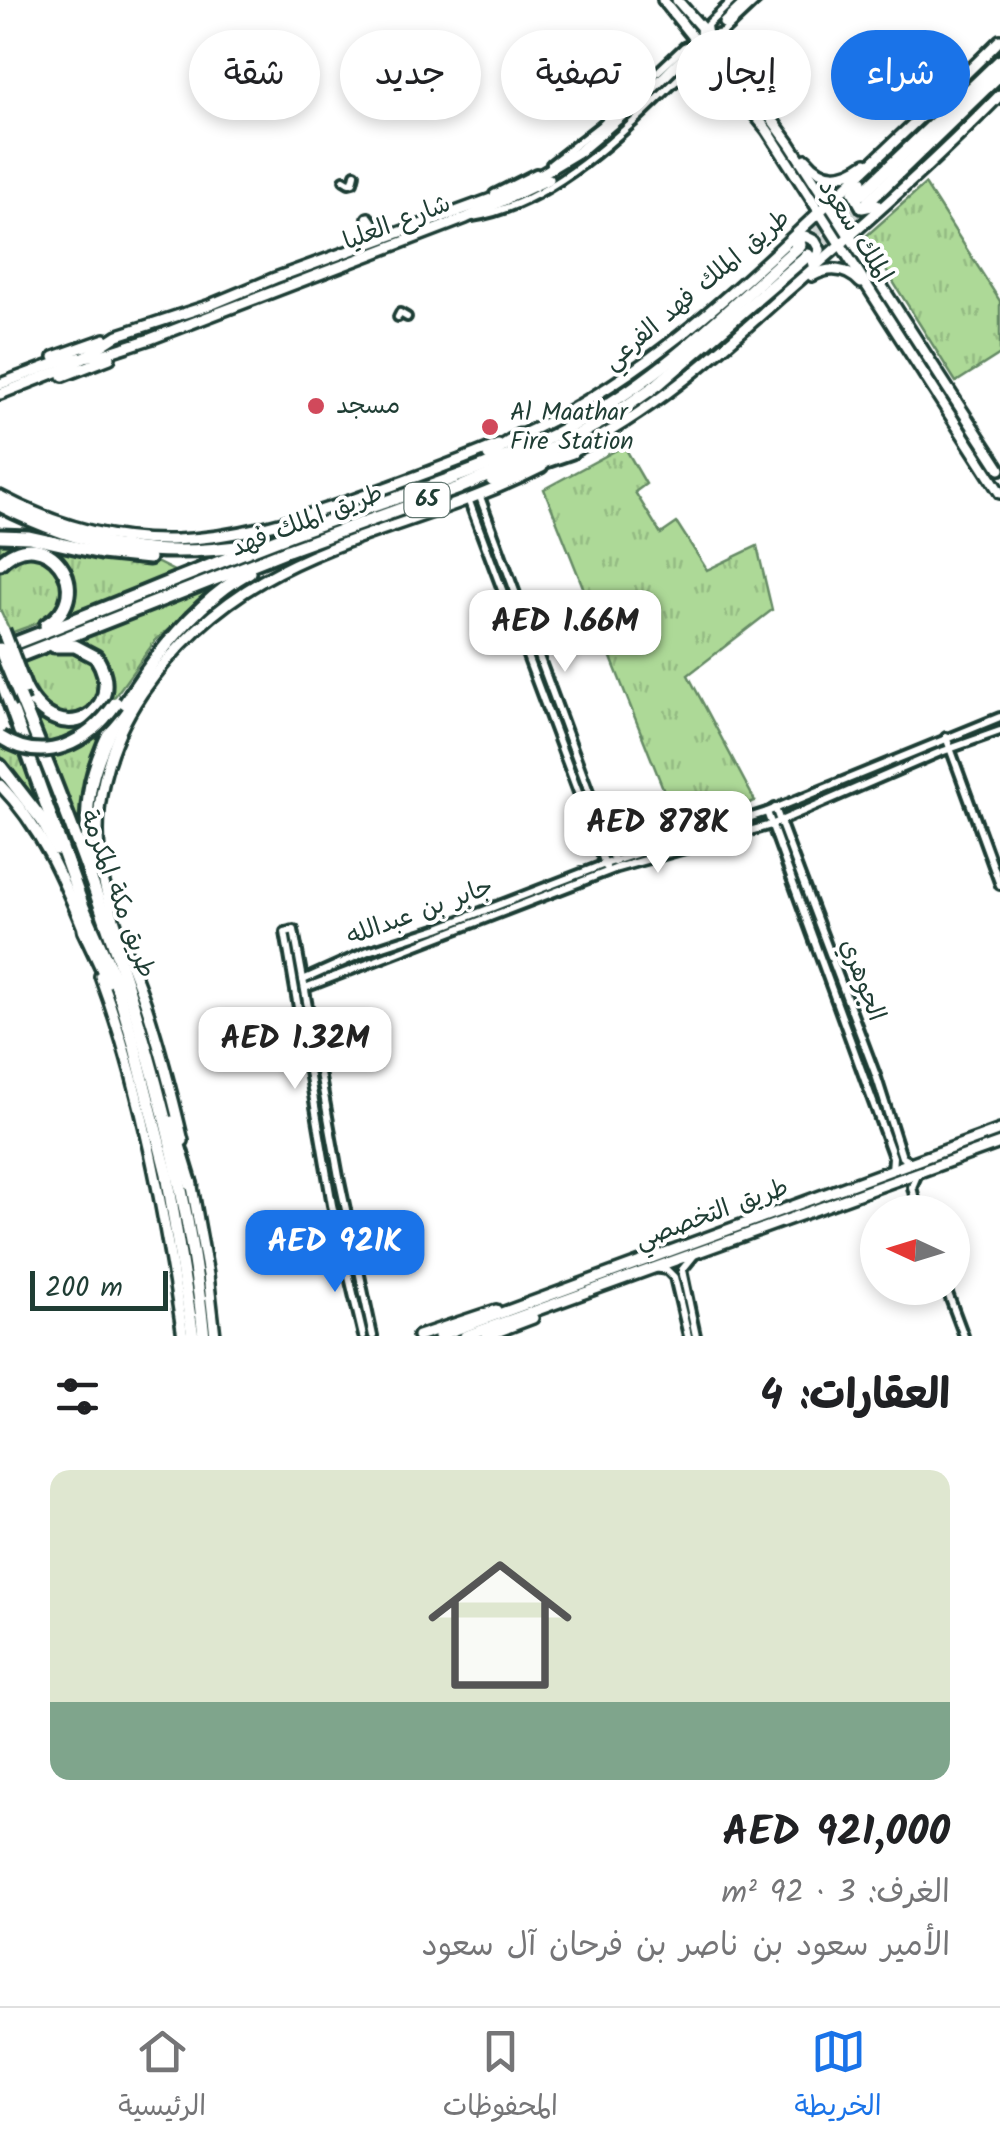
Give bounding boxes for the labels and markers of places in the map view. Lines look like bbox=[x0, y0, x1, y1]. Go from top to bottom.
place label: مسجد bbox=[336, 386, 400, 426]
place label: Al Maathar Fire Station bbox=[510, 393, 634, 462]
marker: مسجد bbox=[305, 395, 327, 417]
marker: Al Maathar Fire Station bbox=[479, 416, 501, 438]
pin: AED 1.66M bbox=[451, 590, 679, 675]
pin: AED 878K bbox=[555, 791, 761, 876]
pin: AED 1.32M bbox=[181, 1007, 409, 1092]
pin: AED 921K bbox=[232, 1210, 438, 1295]

